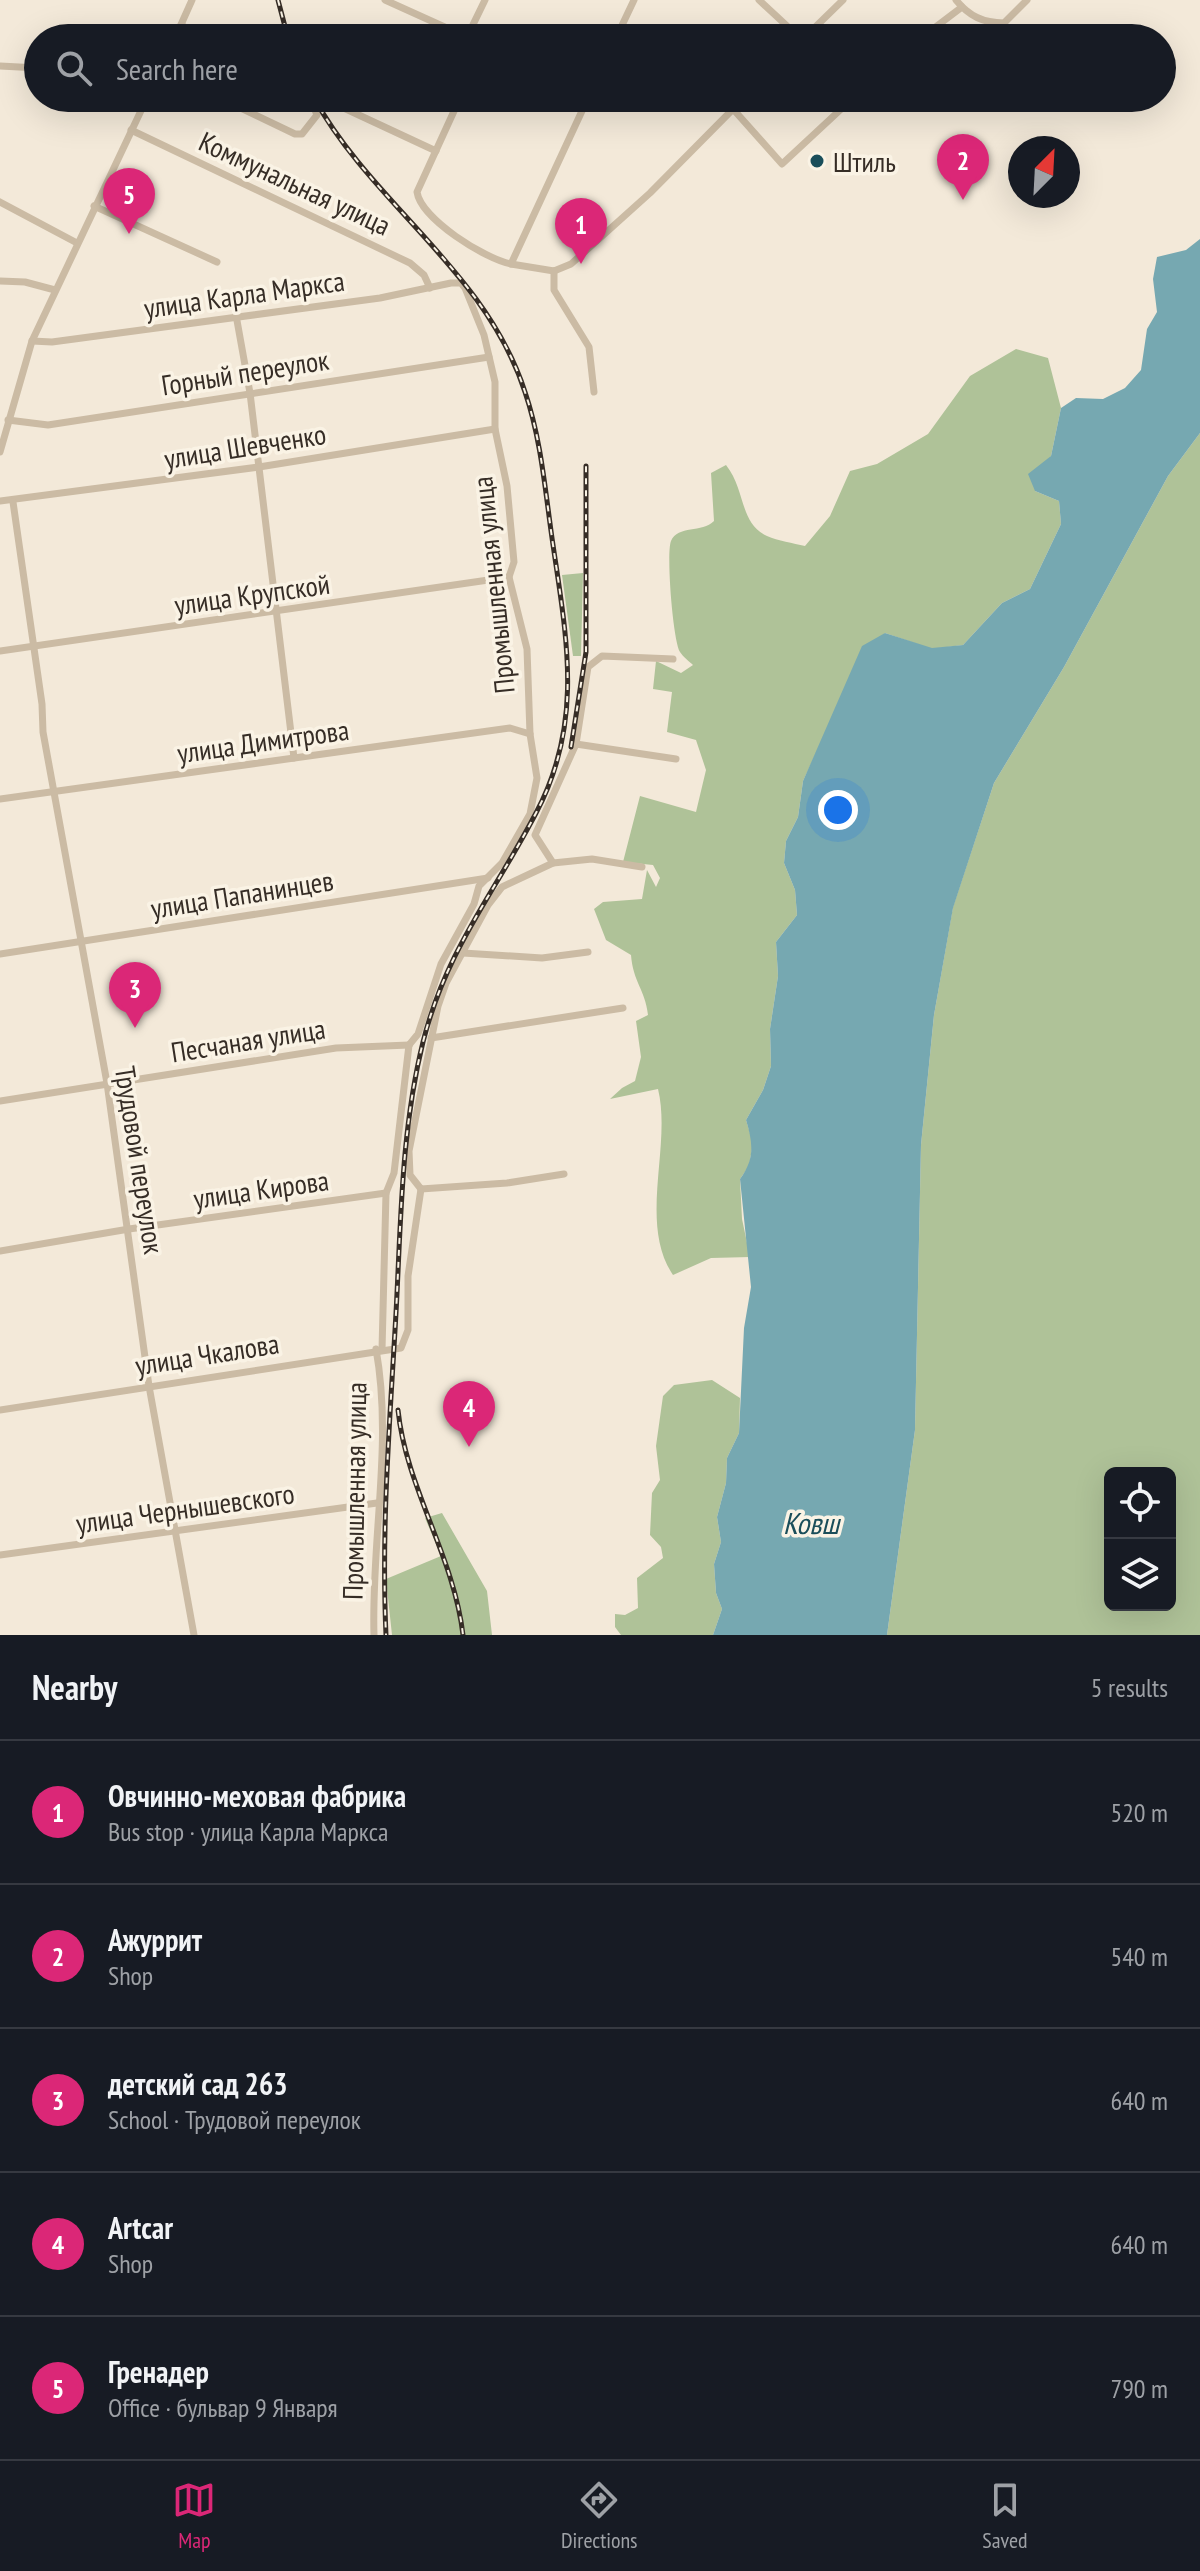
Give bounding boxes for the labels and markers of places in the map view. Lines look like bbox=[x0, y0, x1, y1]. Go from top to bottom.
pin: 2 bbox=[937, 134, 989, 200]
place label: Штиль bbox=[833, 143, 896, 180]
marker: Штиль bbox=[808, 152, 826, 170]
pin: 5 bbox=[103, 168, 155, 234]
pin: 1 bbox=[555, 198, 607, 264]
pin: 3 bbox=[109, 962, 161, 1028]
pin: 4 bbox=[443, 1381, 495, 1447]

